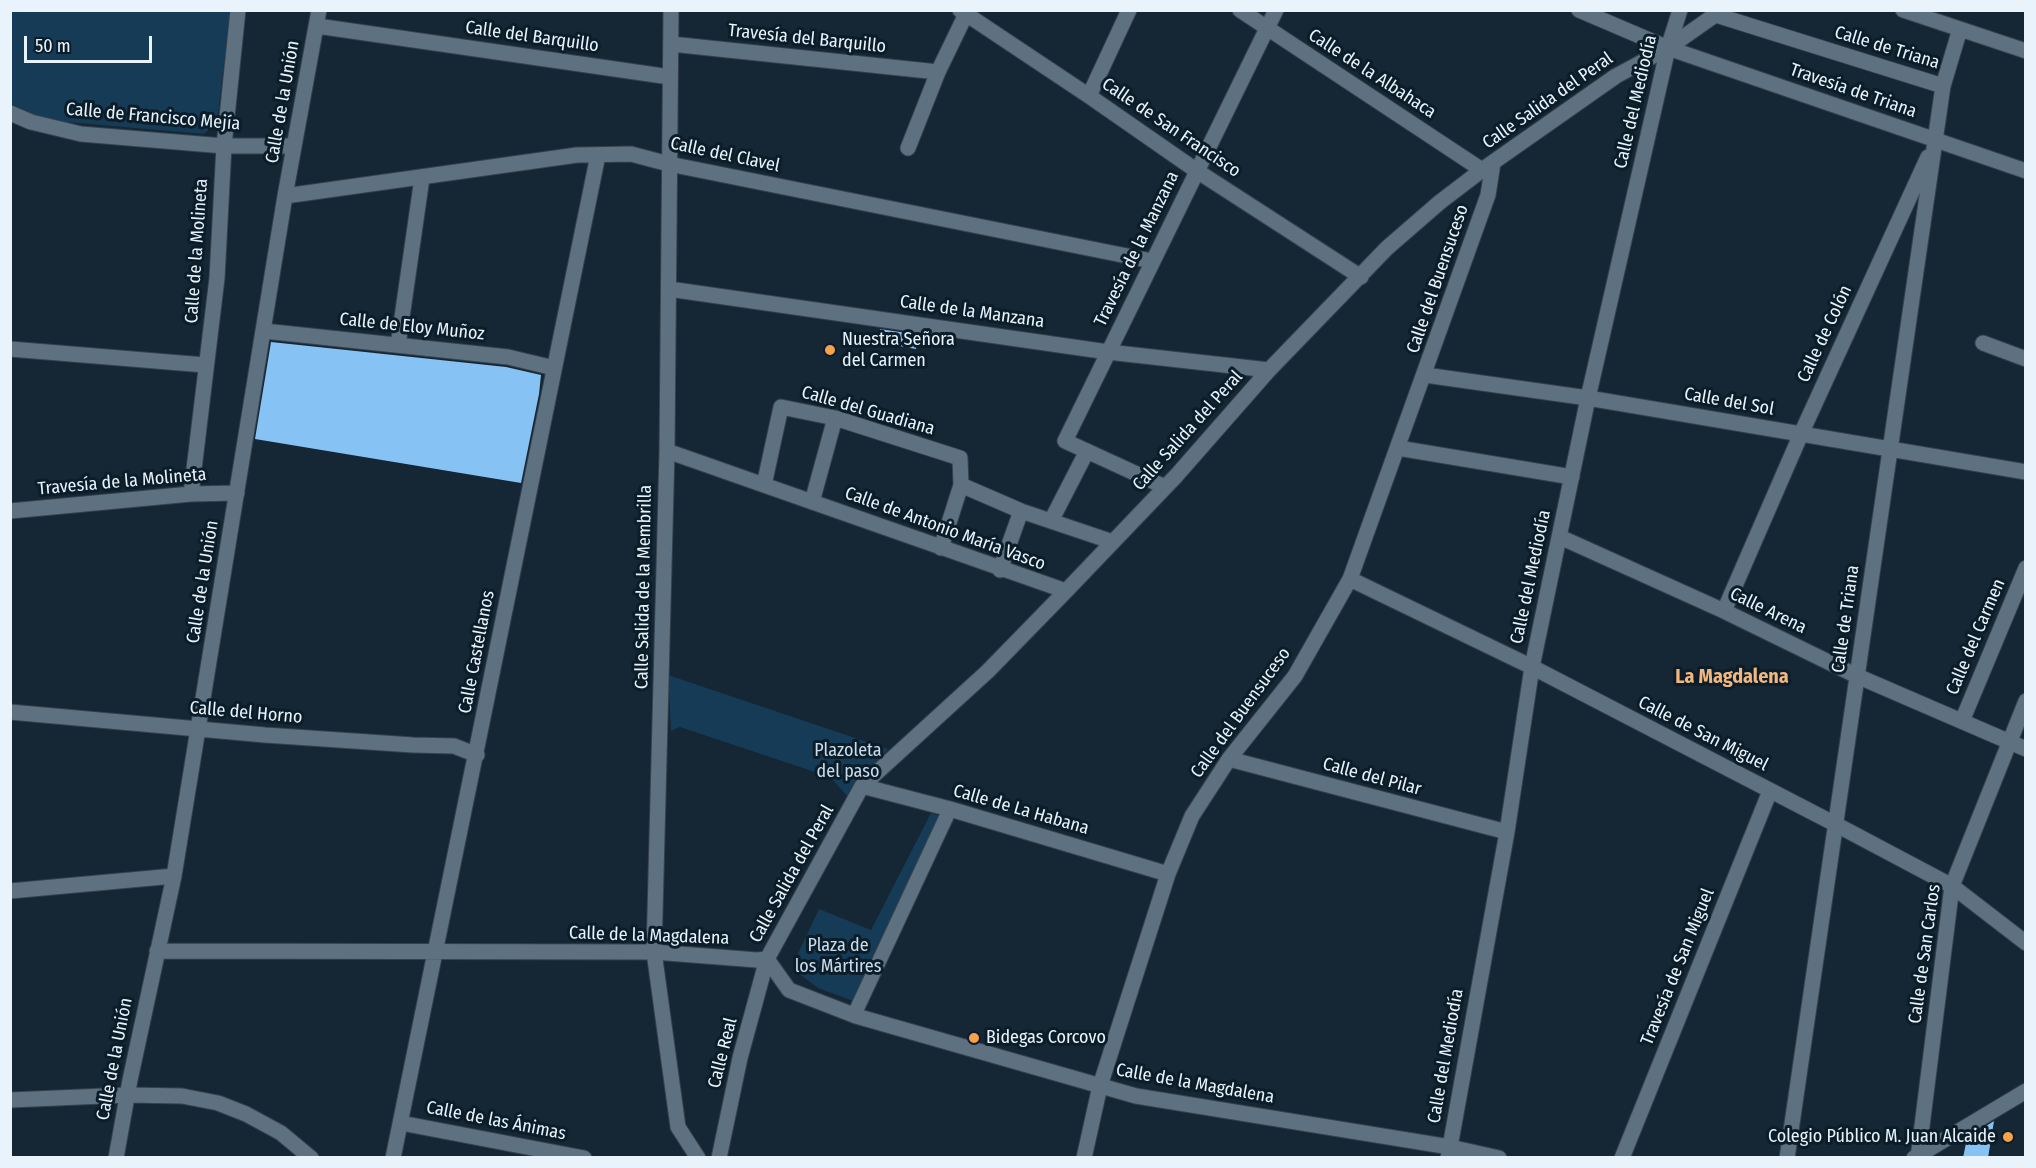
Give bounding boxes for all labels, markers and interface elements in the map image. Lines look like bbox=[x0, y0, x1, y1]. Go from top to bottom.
street label: Calle del Barquillo bbox=[464, 17, 600, 57]
street label: Travesía del Barquillo bbox=[727, 20, 887, 58]
street label: Calle de Triana bbox=[1832, 22, 1942, 74]
scale bar bbox=[27, 24, 154, 62]
street label: Calle de la Albahaca bbox=[1304, 25, 1440, 123]
street label: Calle del Mediodía bbox=[1610, 33, 1662, 171]
text: 50 m bbox=[35, 35, 71, 57]
street label: Calle de la Unión bbox=[262, 39, 304, 165]
street label: Calle Salida del Peral bbox=[1479, 48, 1617, 154]
street label: Travesía de Triana bbox=[1787, 59, 1919, 123]
street label: Calle de San Francisco bbox=[1098, 74, 1244, 182]
street label: Calle de Francisco Mejía bbox=[65, 99, 241, 135]
street label: Calle del Clavel bbox=[668, 133, 782, 177]
street label: Travesía de la Manzana bbox=[1090, 168, 1184, 330]
street label: Calle de la Molineta bbox=[181, 178, 213, 324]
street label: Calle del Buensuceso bbox=[1402, 202, 1474, 356]
street label: Calle de Colón bbox=[1793, 282, 1857, 386]
street label: Calle de la Manzana bbox=[898, 291, 1046, 333]
street label: Calle de Eloy Muñoz bbox=[338, 309, 486, 345]
place label: Nuestra Señora del Carmen bbox=[842, 329, 955, 372]
marker: Nuestra Señora del Carmen bbox=[823, 343, 837, 357]
street label: Calle Salida del Peral bbox=[1128, 367, 1248, 495]
street label: Calle del Guadiana bbox=[799, 382, 937, 440]
street label: Calle del Sol bbox=[1682, 383, 1776, 421]
street label: Travesía de la Molineta bbox=[37, 464, 207, 500]
street label: Calle de Antonio María Vasco bbox=[842, 483, 1048, 575]
street label: Calle Salida de la Membrilla bbox=[631, 485, 657, 689]
street label: Calle del Mediodía bbox=[1506, 508, 1556, 646]
street label: Calle de la Unión bbox=[183, 519, 223, 645]
street label: Calle de Triana bbox=[1828, 564, 1864, 674]
street label: Calle del Carmen bbox=[1942, 576, 2010, 698]
street label: Calle Arena bbox=[1726, 583, 1810, 639]
street label: Calle Castellanos bbox=[454, 589, 500, 715]
street label: Calle del Buensuceso bbox=[1186, 644, 1296, 782]
district label: La Magdalena bbox=[1675, 665, 1789, 689]
street label: Calle de San Miguel bbox=[1634, 692, 1772, 776]
street label: Calle del Horno bbox=[189, 697, 303, 729]
park label: Plazoleta del paso bbox=[814, 740, 882, 783]
street label: Calle del Pilar bbox=[1320, 753, 1424, 801]
street label: Calle de La Habana bbox=[951, 780, 1091, 840]
street label: Calle Salida del Peral bbox=[745, 801, 839, 947]
street label: Calle de San Carlos bbox=[1905, 883, 1945, 1025]
street label: Travesía de San Miguel bbox=[1637, 885, 1719, 1049]
street label: Calle de la Magdalena bbox=[568, 922, 730, 950]
park label: Plaza de los Mártires bbox=[795, 935, 881, 978]
street label: Calle del Mediodía bbox=[1424, 987, 1468, 1125]
street label: Calle de la Unión bbox=[93, 996, 137, 1122]
street label: Calle Real bbox=[704, 1016, 742, 1090]
place label: Bidegas Corcovo bbox=[986, 1027, 1106, 1049]
marker: Bidegas Corcovo bbox=[967, 1031, 981, 1045]
street label: Calle de la Magdalena bbox=[1114, 1059, 1276, 1109]
street label: Calle de las Ánimas bbox=[424, 1097, 568, 1145]
place label: Colegio Público M. Juan Alcaide bbox=[1768, 1126, 1996, 1148]
marker: Colegio Público M. Juan Alcaide bbox=[2001, 1130, 2015, 1144]

